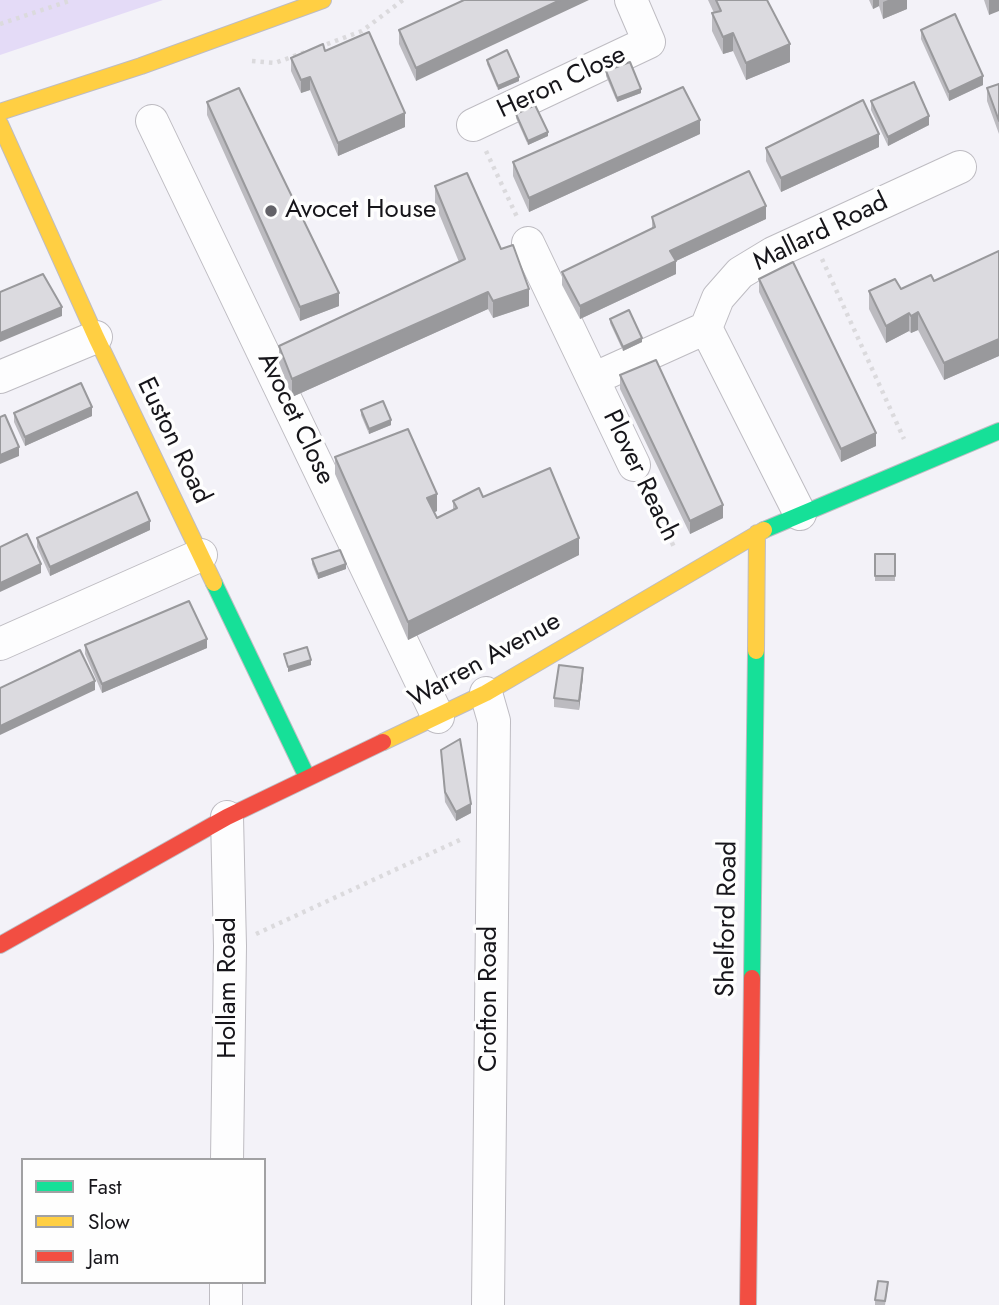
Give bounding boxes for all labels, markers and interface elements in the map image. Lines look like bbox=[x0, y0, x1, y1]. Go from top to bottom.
street label: Heron Close bbox=[493, 40, 631, 126]
street label: Mallard Road bbox=[749, 187, 893, 279]
place label: Avocet House bbox=[285, 195, 436, 227]
marker: Avocet House bbox=[263, 203, 279, 219]
street label: Avocet Close bbox=[250, 348, 340, 490]
street label: Euston Road bbox=[129, 373, 217, 509]
street label: Plover Reach bbox=[595, 405, 685, 547]
street label: Warren Avenue bbox=[404, 606, 566, 716]
street label: Shelford Road bbox=[711, 840, 745, 998]
street label: Hollam Road bbox=[213, 917, 245, 1059]
street label: Crofton Road bbox=[474, 926, 506, 1072]
legend bbox=[21, 1158, 266, 1284]
text: Fast bbox=[88, 1172, 121, 1202]
text: Slow bbox=[88, 1207, 130, 1237]
text: Jam bbox=[88, 1242, 120, 1272]

